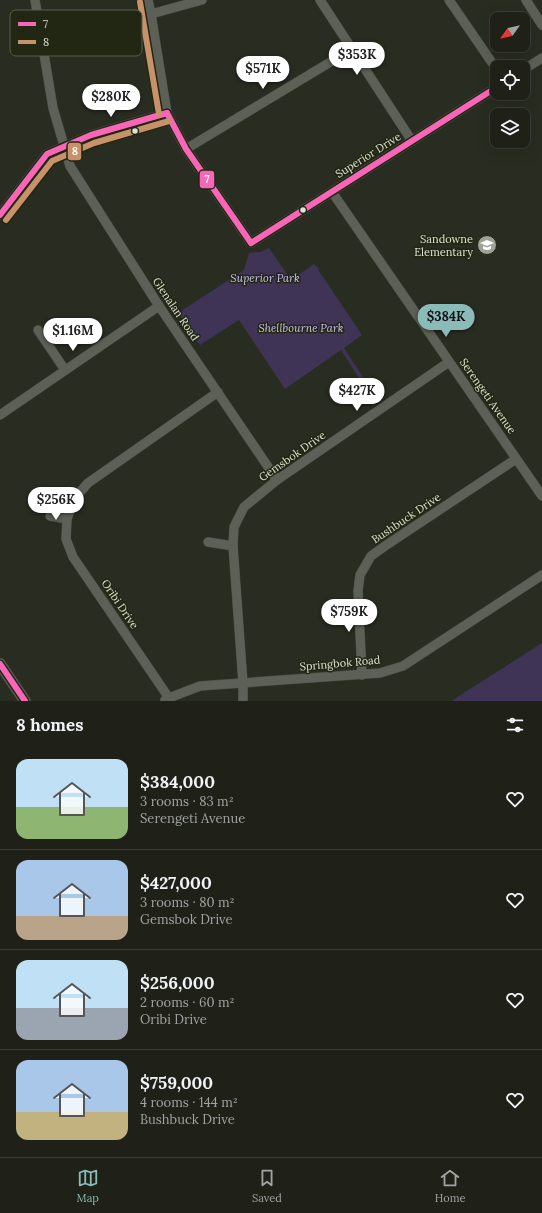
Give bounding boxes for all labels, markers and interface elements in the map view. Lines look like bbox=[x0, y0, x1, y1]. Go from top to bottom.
legend bbox=[10, 10, 142, 56]
north arrow bbox=[490, 12, 530, 52]
map controls bbox=[490, 12, 530, 148]
text: 7 bbox=[43, 17, 48, 31]
text: 8 bbox=[43, 35, 49, 49]
pin: $353K bbox=[329, 42, 385, 76]
text: $353K bbox=[338, 46, 376, 63]
pin: $571K bbox=[235, 56, 291, 90]
text: $571K bbox=[245, 60, 281, 77]
button: locate bbox=[490, 60, 530, 100]
pin: $280K bbox=[83, 84, 139, 118]
text: $280K bbox=[91, 88, 131, 105]
button: layers bbox=[490, 108, 530, 148]
unlabelled marker bbox=[130, 126, 140, 136]
street label: Superior Drive bbox=[333, 129, 403, 181]
line badge: 8 bbox=[67, 142, 82, 161]
text: 8 bbox=[72, 144, 78, 158]
line badge: 7 bbox=[199, 170, 215, 189]
text: 7 bbox=[204, 172, 210, 186]
unlabelled marker bbox=[298, 205, 308, 215]
place label: Sandowne Elementary bbox=[414, 232, 473, 259]
school or university icon: Sandowne Elementary bbox=[476, 234, 498, 256]
park label: Superior Park bbox=[230, 271, 300, 285]
street label: Glenalan Road bbox=[150, 275, 203, 344]
pin: $384K bbox=[418, 304, 474, 338]
text: $384K bbox=[427, 308, 465, 325]
pin: $1.16M bbox=[40, 318, 106, 352]
park label: Shellbourne Park bbox=[259, 321, 344, 335]
text: $1.16M bbox=[52, 322, 94, 339]
street label: Serengeti Avenue bbox=[457, 356, 519, 437]
pin: $427K bbox=[329, 378, 385, 412]
text: $427K bbox=[338, 382, 376, 399]
street label: Gemsbok Drive bbox=[256, 428, 328, 484]
pin: $256K bbox=[28, 487, 84, 521]
street label: Bushbuck Drive bbox=[369, 490, 443, 546]
text: $256K bbox=[37, 491, 75, 508]
street label: Oribi Drive bbox=[98, 577, 142, 631]
pin: $759K bbox=[321, 599, 377, 633]
text: $759K bbox=[330, 603, 368, 620]
street label: Springbok Road bbox=[299, 652, 381, 673]
text: 8 homes bbox=[16, 714, 83, 736]
icon: filters bbox=[504, 714, 526, 736]
text: $384,000 bbox=[140, 771, 215, 793]
icon: home bbox=[48, 775, 96, 823]
icon: heart bbox=[504, 788, 526, 810]
text: 3 rooms · 83 m² bbox=[140, 793, 234, 810]
text: Serengeti Avenue bbox=[140, 810, 245, 827]
text: $427,000 bbox=[140, 872, 212, 894]
icon: home bbox=[48, 876, 96, 924]
icon: heart bbox=[504, 889, 526, 911]
text: 3 rooms · 80 m² bbox=[140, 894, 235, 911]
text: Gemsbok Drive bbox=[140, 911, 233, 928]
text: $256,000 bbox=[140, 972, 214, 994]
icon: home bbox=[48, 976, 96, 1024]
icon: heart bbox=[504, 989, 526, 1011]
text: 2 rooms · 60 m² bbox=[140, 994, 235, 1011]
text: Oribi Drive bbox=[140, 1011, 207, 1028]
text: $759,000 bbox=[140, 1072, 213, 1094]
icon: home bbox=[48, 1076, 96, 1124]
icon: heart bbox=[504, 1089, 526, 1111]
text: 4 rooms · 144 m² bbox=[140, 1094, 238, 1111]
text: Bushbuck Drive bbox=[140, 1111, 235, 1128]
tab: Map bbox=[77, 1167, 99, 1205]
tab: Saved bbox=[252, 1167, 282, 1205]
tab: Home bbox=[435, 1167, 465, 1205]

